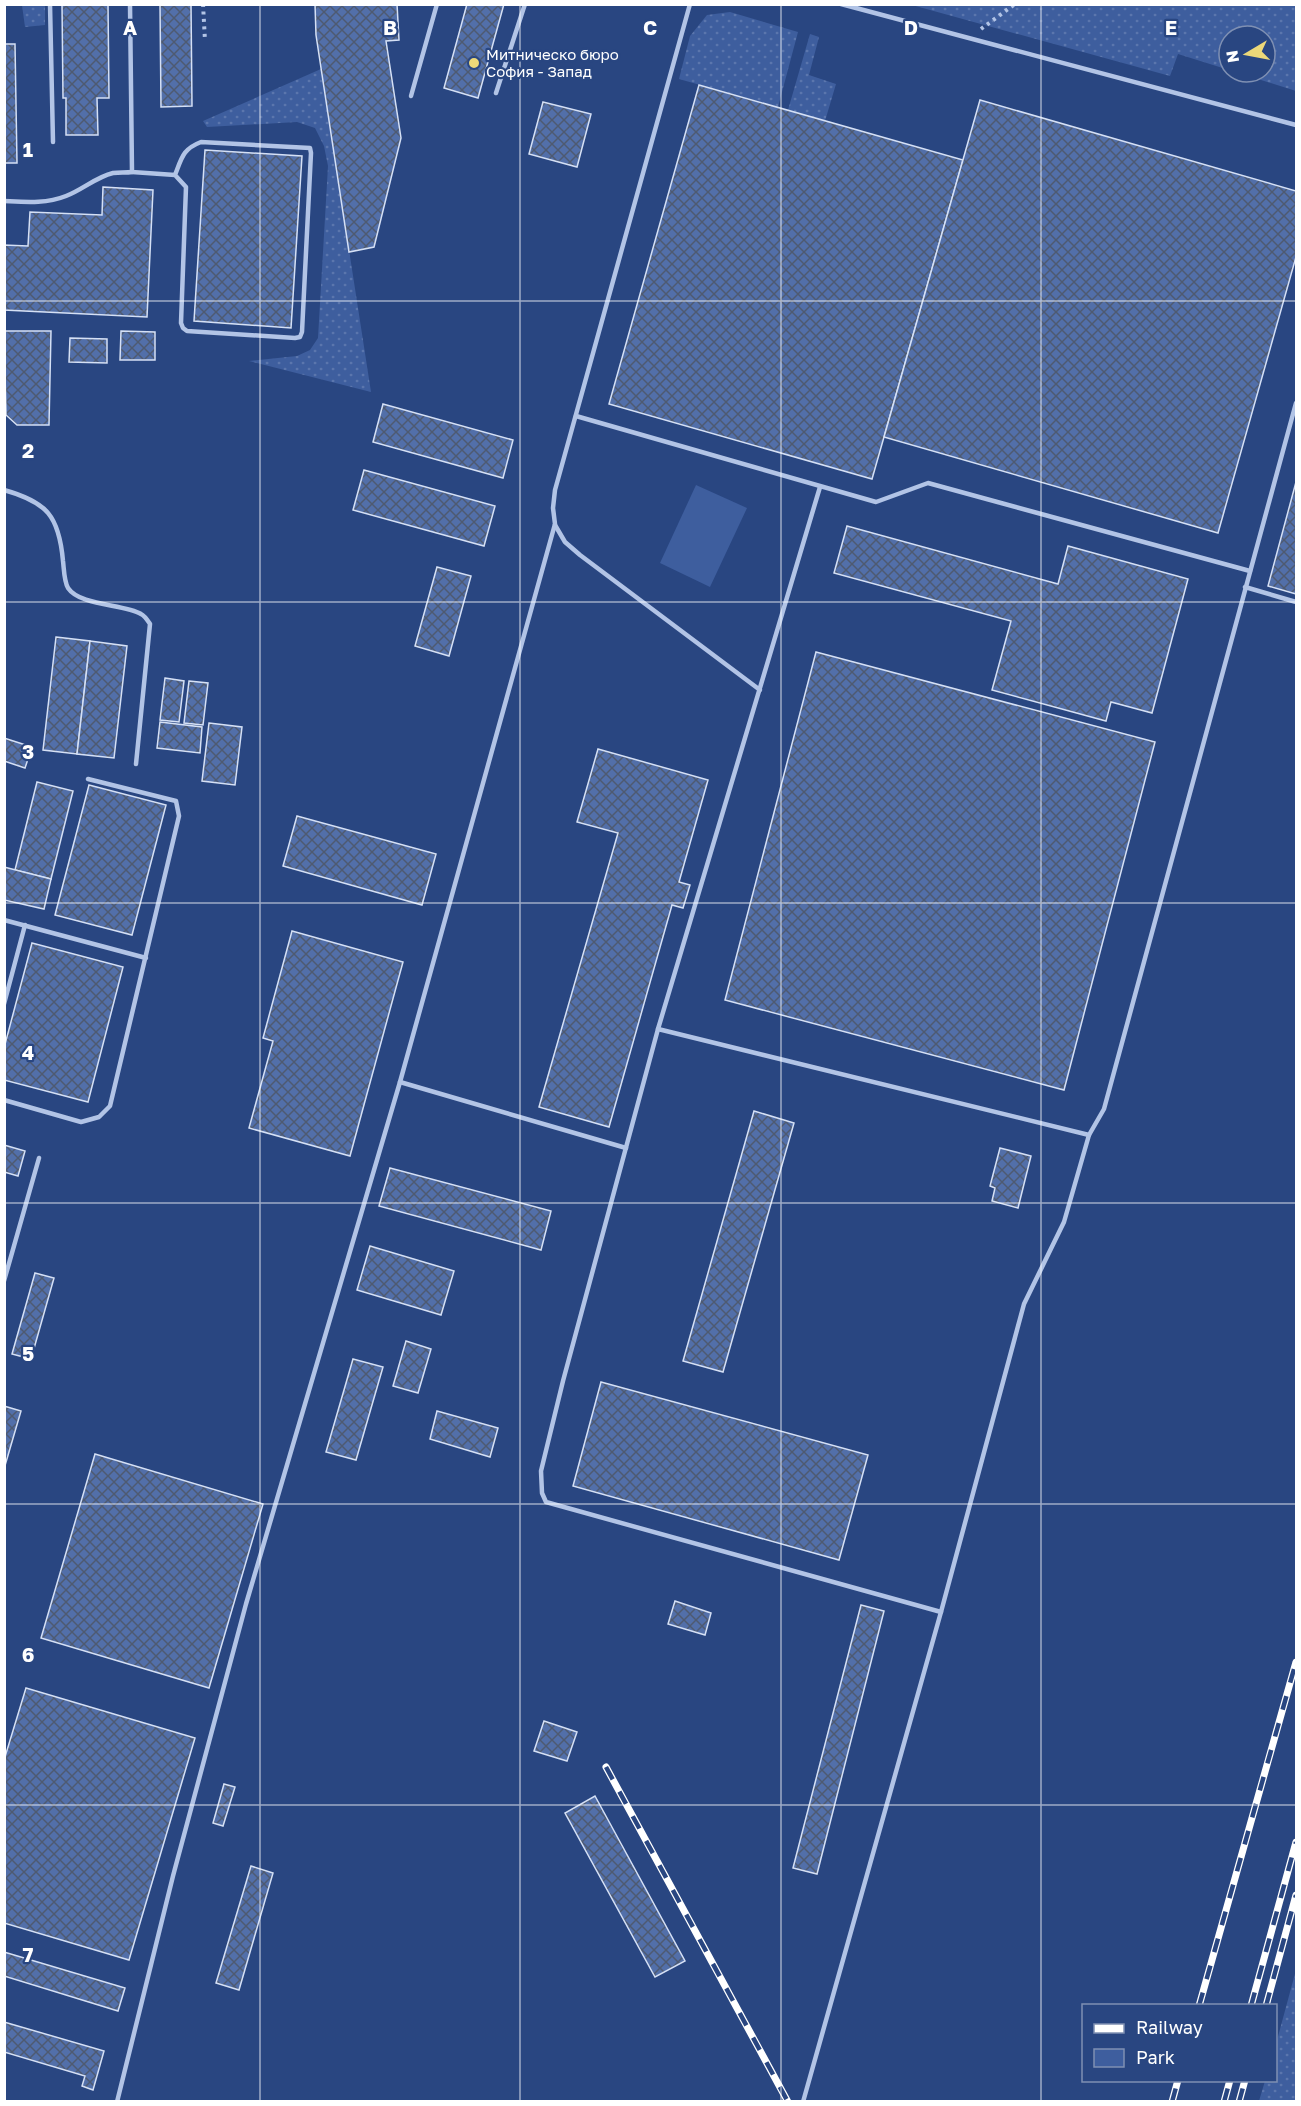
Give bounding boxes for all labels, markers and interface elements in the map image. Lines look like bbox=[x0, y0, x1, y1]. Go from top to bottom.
text: A bbox=[123, 15, 137, 39]
text: B bbox=[383, 15, 397, 39]
text: C bbox=[643, 15, 657, 39]
text: D bbox=[904, 15, 918, 39]
text: E bbox=[1165, 15, 1177, 39]
north arrow bbox=[1217, 24, 1277, 84]
place label: Митническо бюро София - Запад bbox=[486, 45, 619, 80]
text: N bbox=[1221, 49, 1243, 64]
marker: Митническо бюро София - Запад bbox=[467, 56, 481, 70]
text: 1 bbox=[23, 137, 33, 161]
text: 2 bbox=[22, 438, 34, 462]
text: 3 bbox=[22, 739, 34, 763]
text: 4 bbox=[22, 1040, 34, 1064]
text: 5 bbox=[22, 1341, 34, 1365]
text: 6 bbox=[22, 1642, 34, 1666]
text: 7 bbox=[23, 1942, 34, 1966]
legend bbox=[1082, 2004, 1277, 2082]
text: Railway bbox=[1136, 2016, 1203, 2038]
text: Park bbox=[1136, 2046, 1175, 2068]

